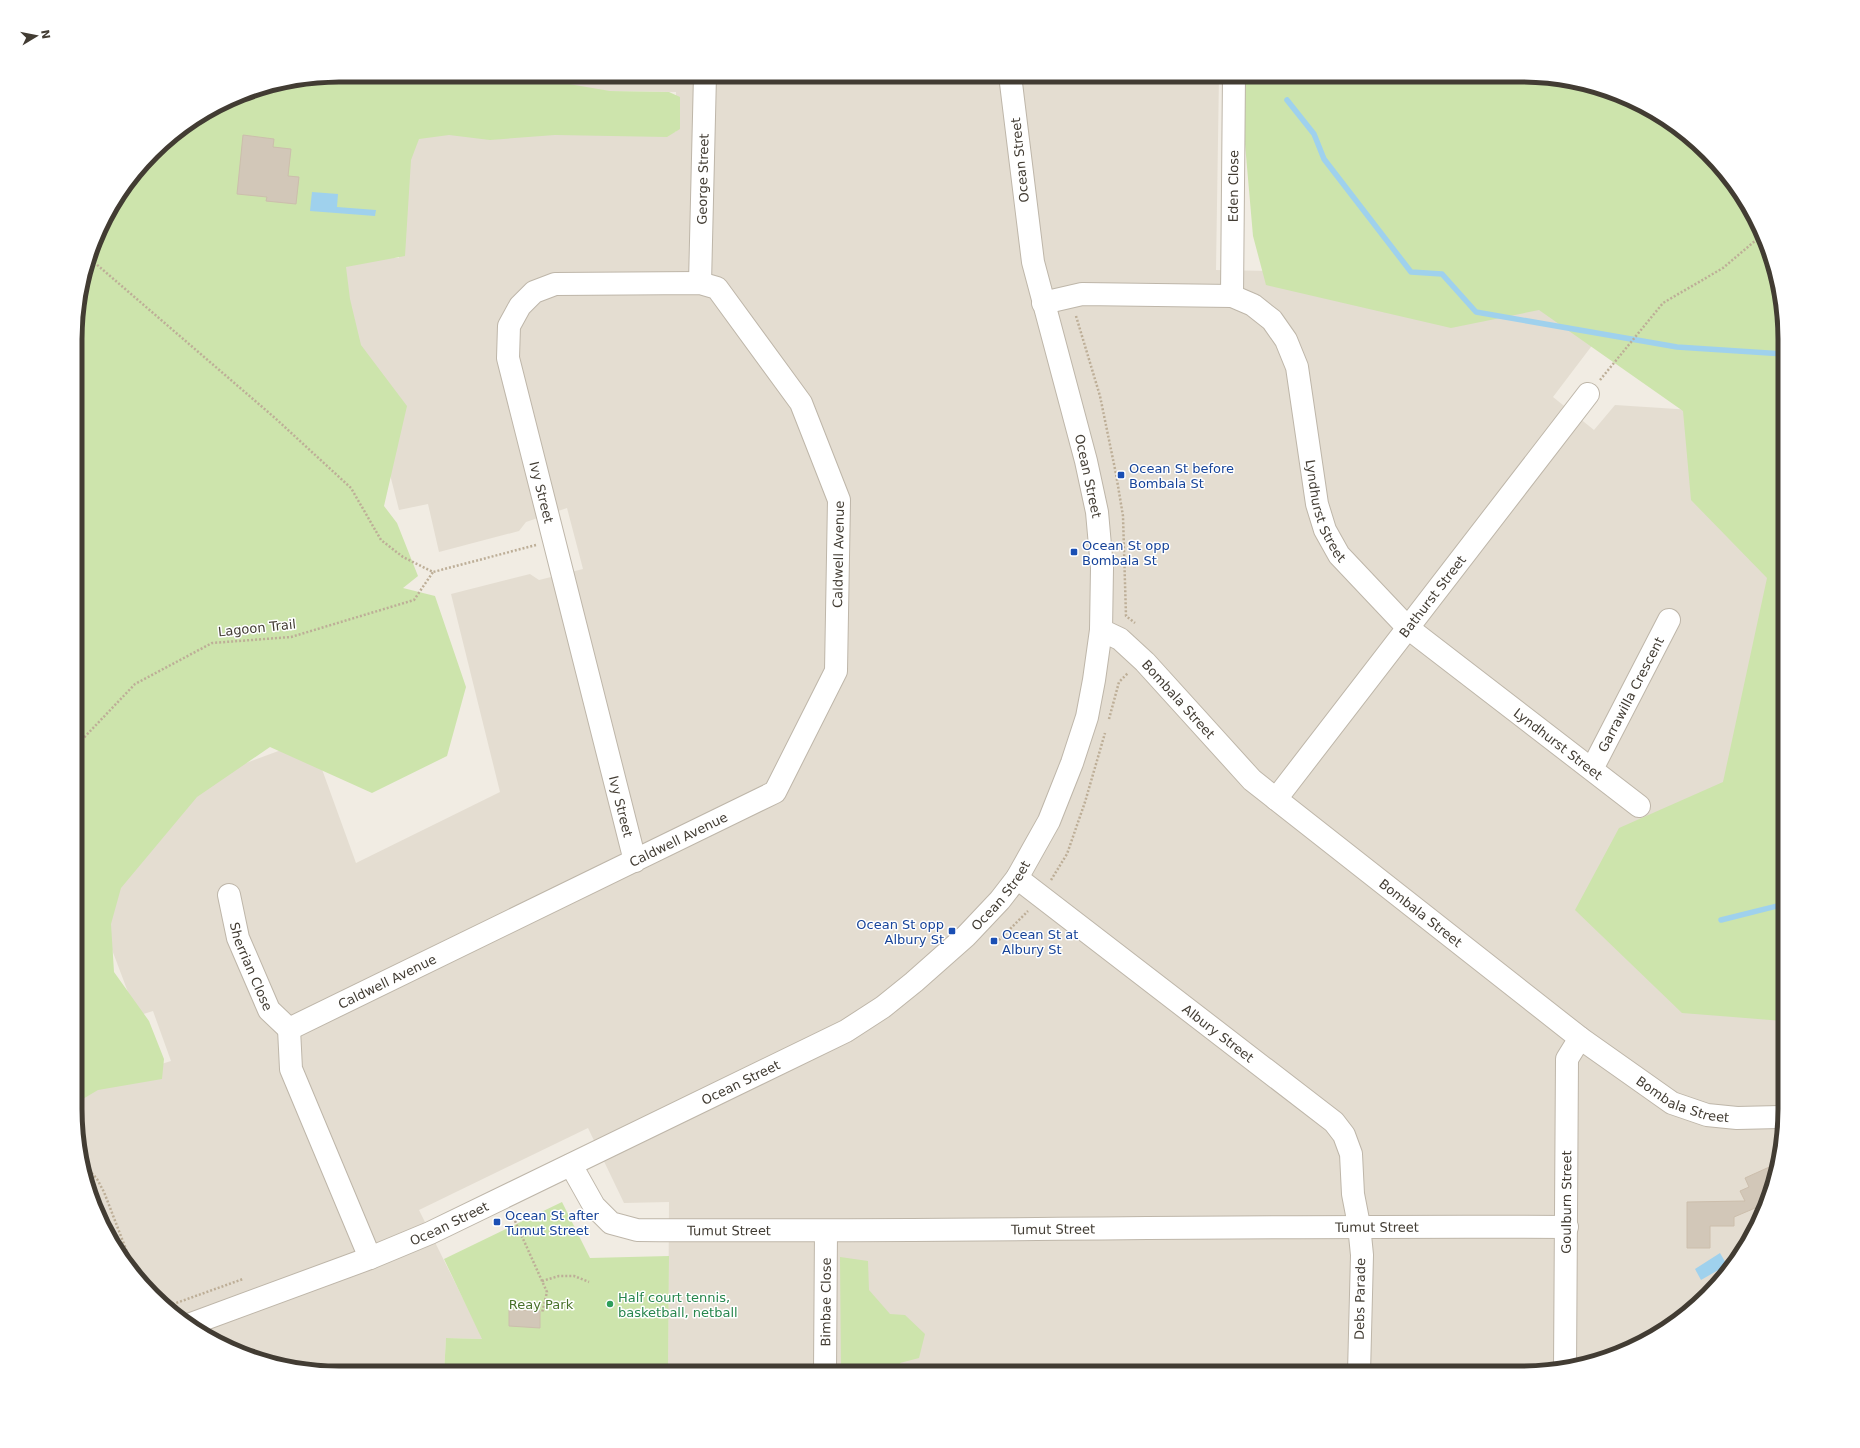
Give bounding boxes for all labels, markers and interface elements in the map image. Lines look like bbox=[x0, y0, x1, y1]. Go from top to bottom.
north arrow bbox=[16, 16, 56, 56]
text: N bbox=[38, 29, 53, 40]
street label: Ocean Street bbox=[1008, 117, 1032, 203]
street label: George Street bbox=[694, 133, 711, 225]
street label: Eden Close bbox=[1225, 150, 1241, 222]
street label: Ocean Street bbox=[1072, 433, 1104, 519]
street label: Lyndhurst Street bbox=[1303, 458, 1349, 565]
street label: Ivy Street bbox=[527, 460, 557, 524]
place label: Ocean St before Bombala St bbox=[1129, 461, 1234, 491]
marker: Ocean St before Bombala St bbox=[1116, 470, 1126, 480]
street label: Caldwell Avenue bbox=[830, 500, 846, 608]
place label: Ocean St opp Bombala St bbox=[1082, 538, 1170, 568]
marker: Ocean St opp Bombala St bbox=[1069, 547, 1079, 557]
street label: Bathurst Street bbox=[1396, 552, 1469, 640]
street label: Lagoon Trail bbox=[217, 616, 297, 640]
street label: Garrawilla Crescent bbox=[1595, 634, 1667, 754]
street label: Bombala Street bbox=[1139, 657, 1218, 742]
street label: Lyndhurst Street bbox=[1511, 705, 1605, 783]
street label: Ivy Street bbox=[606, 774, 636, 839]
street label: Caldwell Avenue bbox=[627, 809, 730, 869]
street label: Ocean Street bbox=[968, 858, 1033, 933]
street label: Bombala Street bbox=[1376, 876, 1465, 950]
place label: Ocean St opp Albury St bbox=[856, 917, 944, 947]
street label: Sherrian Close bbox=[227, 921, 276, 1013]
marker: Ocean St opp Albury St bbox=[947, 926, 957, 936]
place label: Ocean St at Albury St bbox=[1002, 927, 1078, 957]
marker: Ocean St at Albury St bbox=[989, 936, 999, 946]
street label: Caldwell Avenue bbox=[335, 951, 438, 1011]
street label: Albury Street bbox=[1180, 1001, 1257, 1065]
street label: Ocean Street bbox=[699, 1057, 782, 1108]
street label: Bombala Street bbox=[1634, 1073, 1730, 1125]
street label: Goulburn Street bbox=[1558, 1150, 1574, 1254]
street label: Ocean Street bbox=[407, 1198, 491, 1248]
place label: Ocean St after Tumut Street bbox=[504, 1208, 600, 1238]
marker: Ocean St after Tumut Street bbox=[492, 1217, 502, 1227]
street label: Tumut Street bbox=[1334, 1219, 1419, 1234]
street label: Tumut Street bbox=[1010, 1221, 1095, 1237]
street label: Tumut Street bbox=[686, 1223, 771, 1238]
street label: Bimbae Close bbox=[818, 1257, 833, 1347]
street label: Debs Parade bbox=[1352, 1258, 1368, 1340]
place label: Half court tennis, basketball, netball bbox=[618, 1290, 738, 1320]
park label: Reay Park bbox=[509, 1297, 574, 1312]
marker: Half court tennis, basketball, netball bbox=[605, 1299, 615, 1309]

